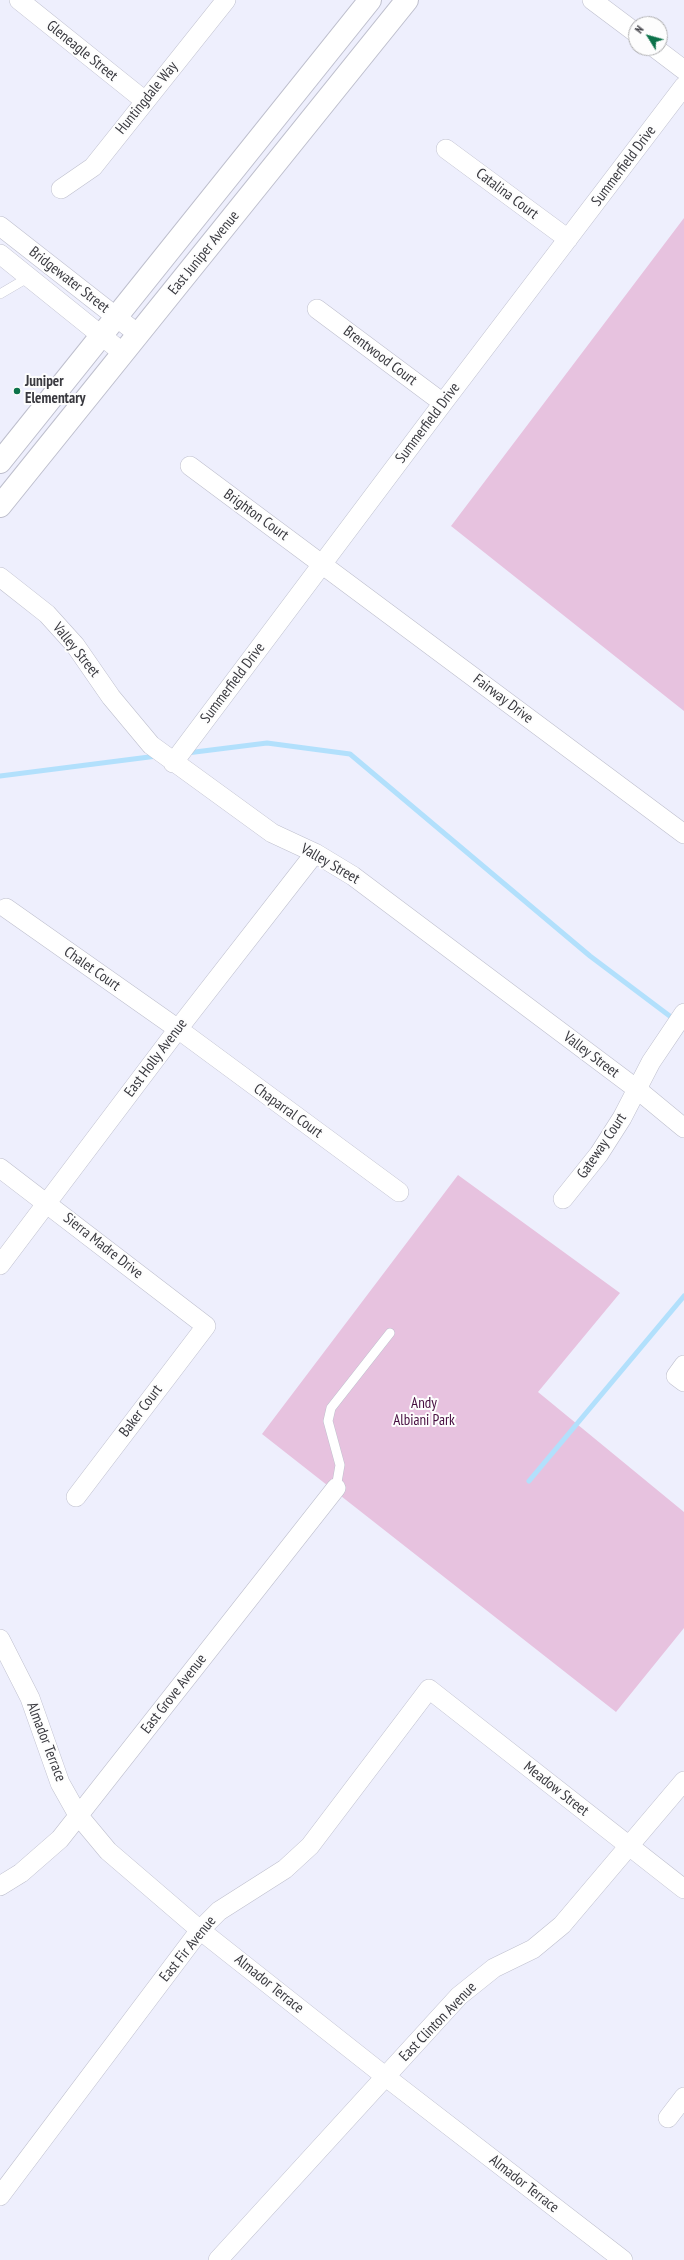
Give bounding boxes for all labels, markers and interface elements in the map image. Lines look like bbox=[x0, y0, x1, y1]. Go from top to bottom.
north arrow bbox=[628, 16, 668, 56]
street label: Gleneagle Street bbox=[43, 17, 121, 85]
text: N bbox=[632, 23, 647, 36]
street label: Huntingdale Way bbox=[112, 58, 182, 138]
street label: Summerfield Drive bbox=[588, 122, 660, 210]
street label: Catalina Court bbox=[472, 165, 542, 223]
street label: East Juniper Avenue bbox=[165, 207, 243, 299]
street label: Bridgewater Street bbox=[25, 243, 113, 317]
street label: Brentwood Court bbox=[340, 322, 420, 390]
place label: Juniper Elementary bbox=[25, 373, 86, 408]
street label: Summerfield Drive bbox=[392, 379, 464, 467]
marker: Juniper Elementary bbox=[12, 386, 22, 396]
street label: Brighton Court bbox=[220, 485, 292, 545]
street label: Valley Street bbox=[49, 619, 103, 681]
street label: Summerfield Drive bbox=[197, 639, 269, 727]
street label: Fairway Drive bbox=[469, 671, 537, 727]
street label: Valley Street bbox=[297, 840, 363, 888]
street label: Chalet Court bbox=[60, 943, 124, 995]
street label: East Holly Avenue bbox=[121, 1015, 191, 1101]
street label: Valley Street bbox=[560, 1028, 622, 1082]
street label: Chaparral Court bbox=[250, 1080, 326, 1142]
street label: Gateway Court bbox=[574, 1110, 630, 1182]
street label: Sierra Madre Drive bbox=[60, 1209, 146, 1283]
street label: Baker Court bbox=[116, 1382, 166, 1440]
park label: Andy Albiani Park bbox=[393, 1395, 455, 1430]
street label: East Grove Avenue bbox=[137, 1651, 211, 1737]
street label: Almador Terrace bbox=[23, 1700, 69, 1784]
street label: Meadow Street bbox=[520, 1758, 592, 1820]
street label: East Fir Avenue bbox=[156, 1912, 220, 1986]
street label: Almador Terrace bbox=[231, 1951, 307, 2017]
street label: East Clinton Avenue bbox=[396, 1979, 480, 2065]
street label: Almador Terrace bbox=[486, 2151, 562, 2217]

